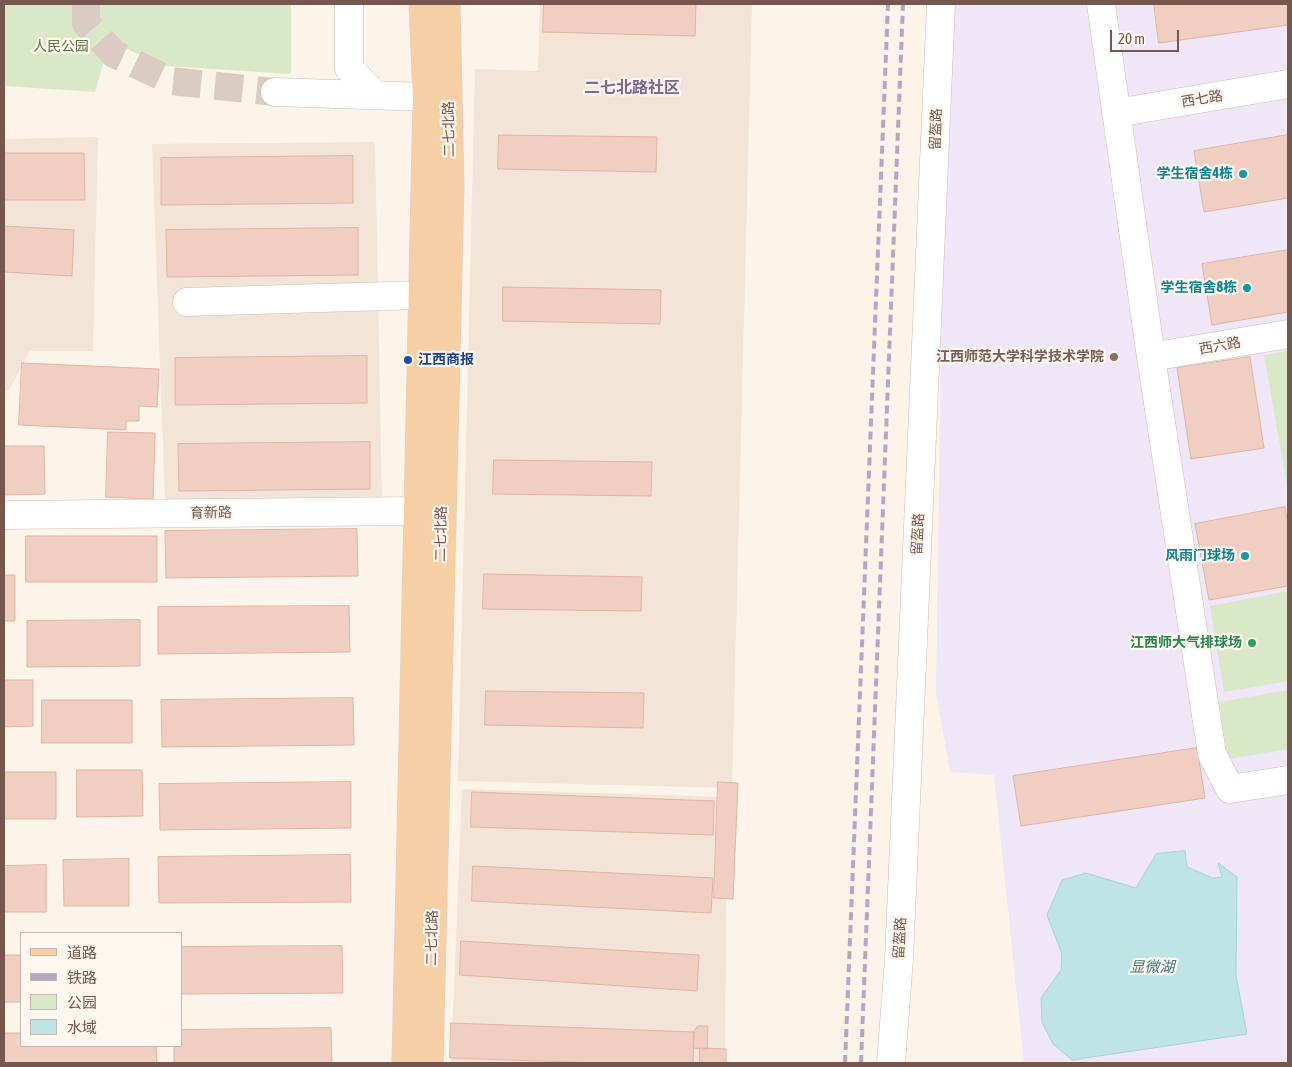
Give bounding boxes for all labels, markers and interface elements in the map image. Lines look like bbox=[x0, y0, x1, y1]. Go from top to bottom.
scale bar bbox=[1112, 20, 1181, 52]
text: 20 m bbox=[1118, 30, 1145, 47]
park label: 人民公园 bbox=[33, 39, 89, 55]
district label: 二七北路社区 bbox=[584, 78, 680, 98]
street label: 西七路 bbox=[1180, 87, 1224, 111]
street label: 二七北路 bbox=[440, 101, 458, 157]
street label: 留盔路 bbox=[927, 108, 945, 150]
place label: 学生宿舍4栋 bbox=[1156, 166, 1233, 182]
marker: 学生宿舍4栋 bbox=[1237, 168, 1249, 180]
place label: 学生宿舍8栋 bbox=[1160, 280, 1237, 296]
marker: 学生宿舍8栋 bbox=[1241, 282, 1253, 294]
street label: 西六路 bbox=[1198, 334, 1242, 358]
place label: 江西师范大学科学技术学院 bbox=[936, 349, 1104, 365]
marker: 江西师范大学科学技术学院 bbox=[1108, 351, 1120, 363]
place label: 江西商报 bbox=[418, 352, 474, 368]
marker: 江西商报 bbox=[402, 354, 414, 366]
street label: 育新路 bbox=[190, 504, 232, 522]
street label: 二七北路 bbox=[432, 506, 450, 562]
street label: 留盔路 bbox=[909, 513, 927, 555]
place label: 风雨门球场 bbox=[1165, 548, 1235, 564]
marker: 风雨门球场 bbox=[1239, 550, 1251, 562]
place label: 江西师大气排球场 bbox=[1130, 635, 1242, 651]
marker: 江西师大气排球场 bbox=[1246, 637, 1258, 649]
street label: 二七北路 bbox=[423, 910, 441, 966]
street label: 留盔路 bbox=[891, 917, 909, 959]
legend bbox=[20, 932, 182, 1047]
text: 道路 bbox=[67, 944, 97, 961]
water label: 显微湖 bbox=[1130, 958, 1174, 976]
text: 铁路 bbox=[67, 969, 97, 986]
text: 公园 bbox=[67, 994, 97, 1011]
text: 水域 bbox=[67, 1019, 97, 1036]

